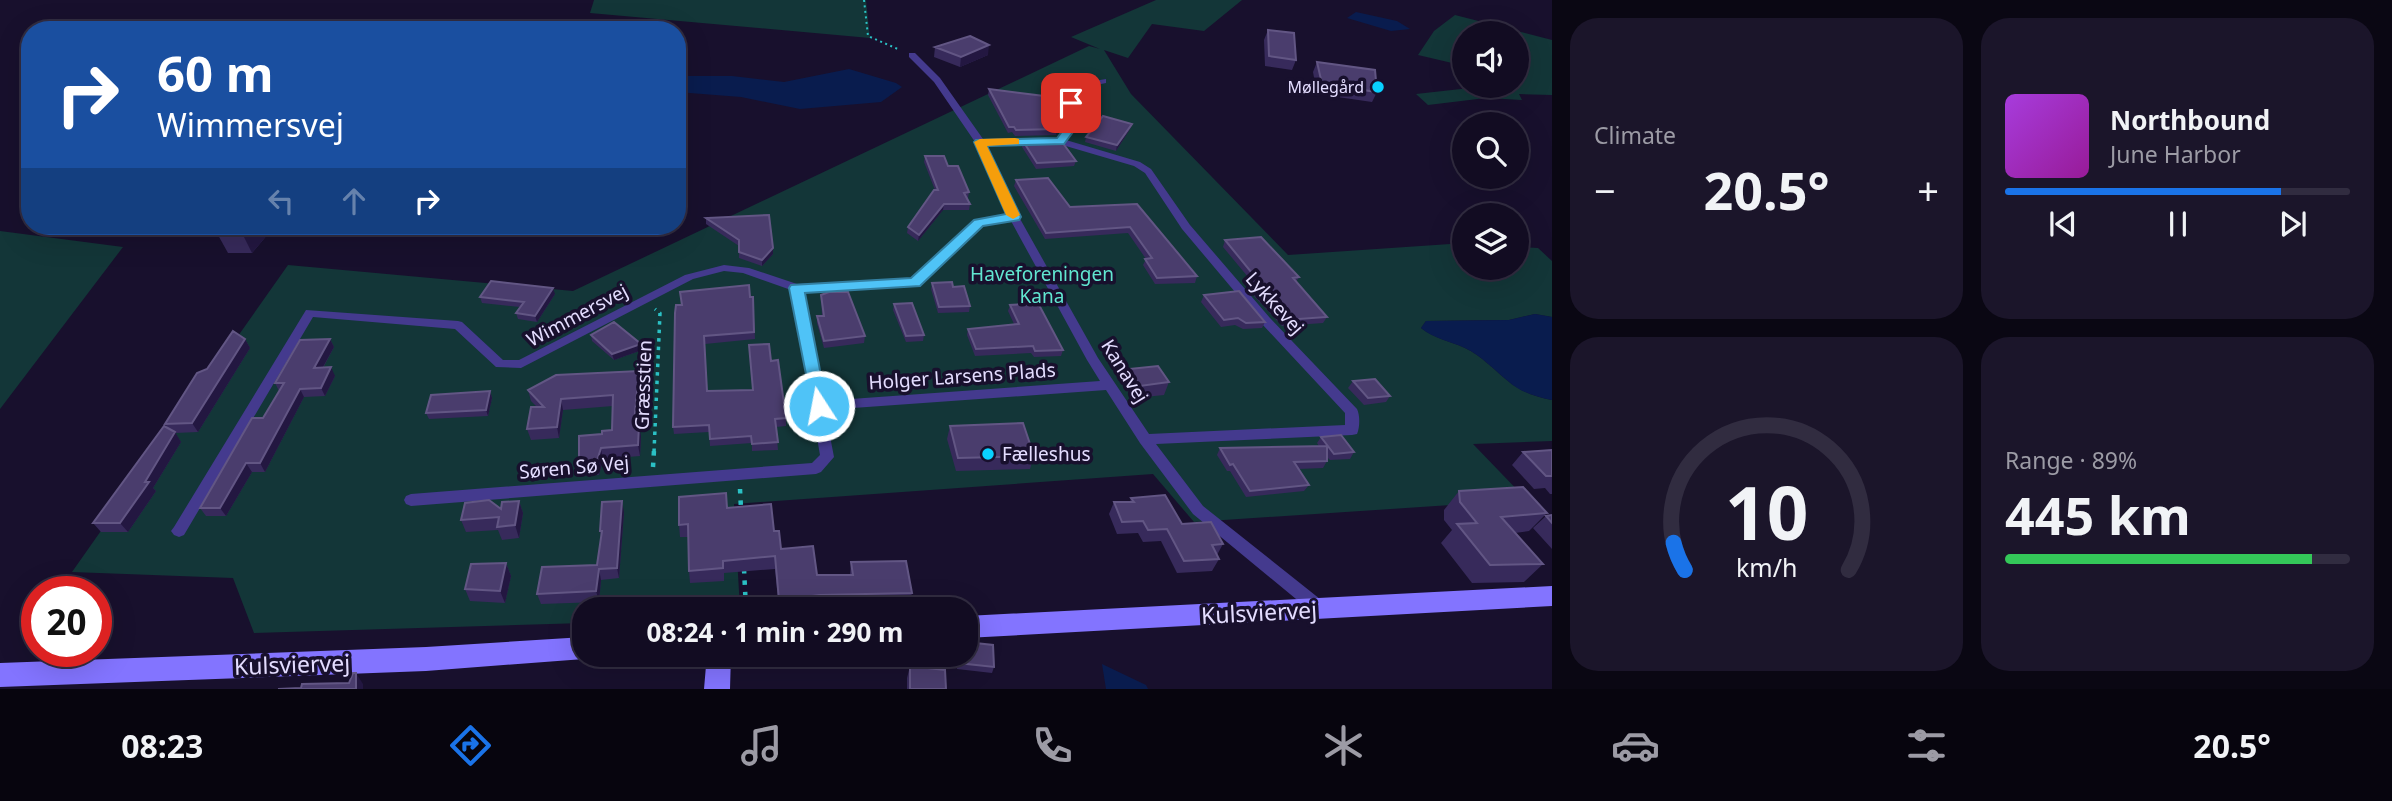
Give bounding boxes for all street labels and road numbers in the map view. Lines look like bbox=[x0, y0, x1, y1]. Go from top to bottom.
street label: Lykkevej bbox=[1240, 266, 1310, 340]
street label: Wimmersvej bbox=[522, 277, 632, 353]
street label: Kanavej bbox=[1095, 334, 1155, 408]
street label: Græsstien bbox=[628, 340, 658, 430]
street label: Holger Larsens Plads bbox=[868, 356, 1056, 396]
street label: Søren Sø Vej bbox=[518, 449, 630, 485]
street label: Kulsviervej bbox=[1200, 593, 1318, 631]
street label: Kulsviervej bbox=[233, 646, 351, 682]

